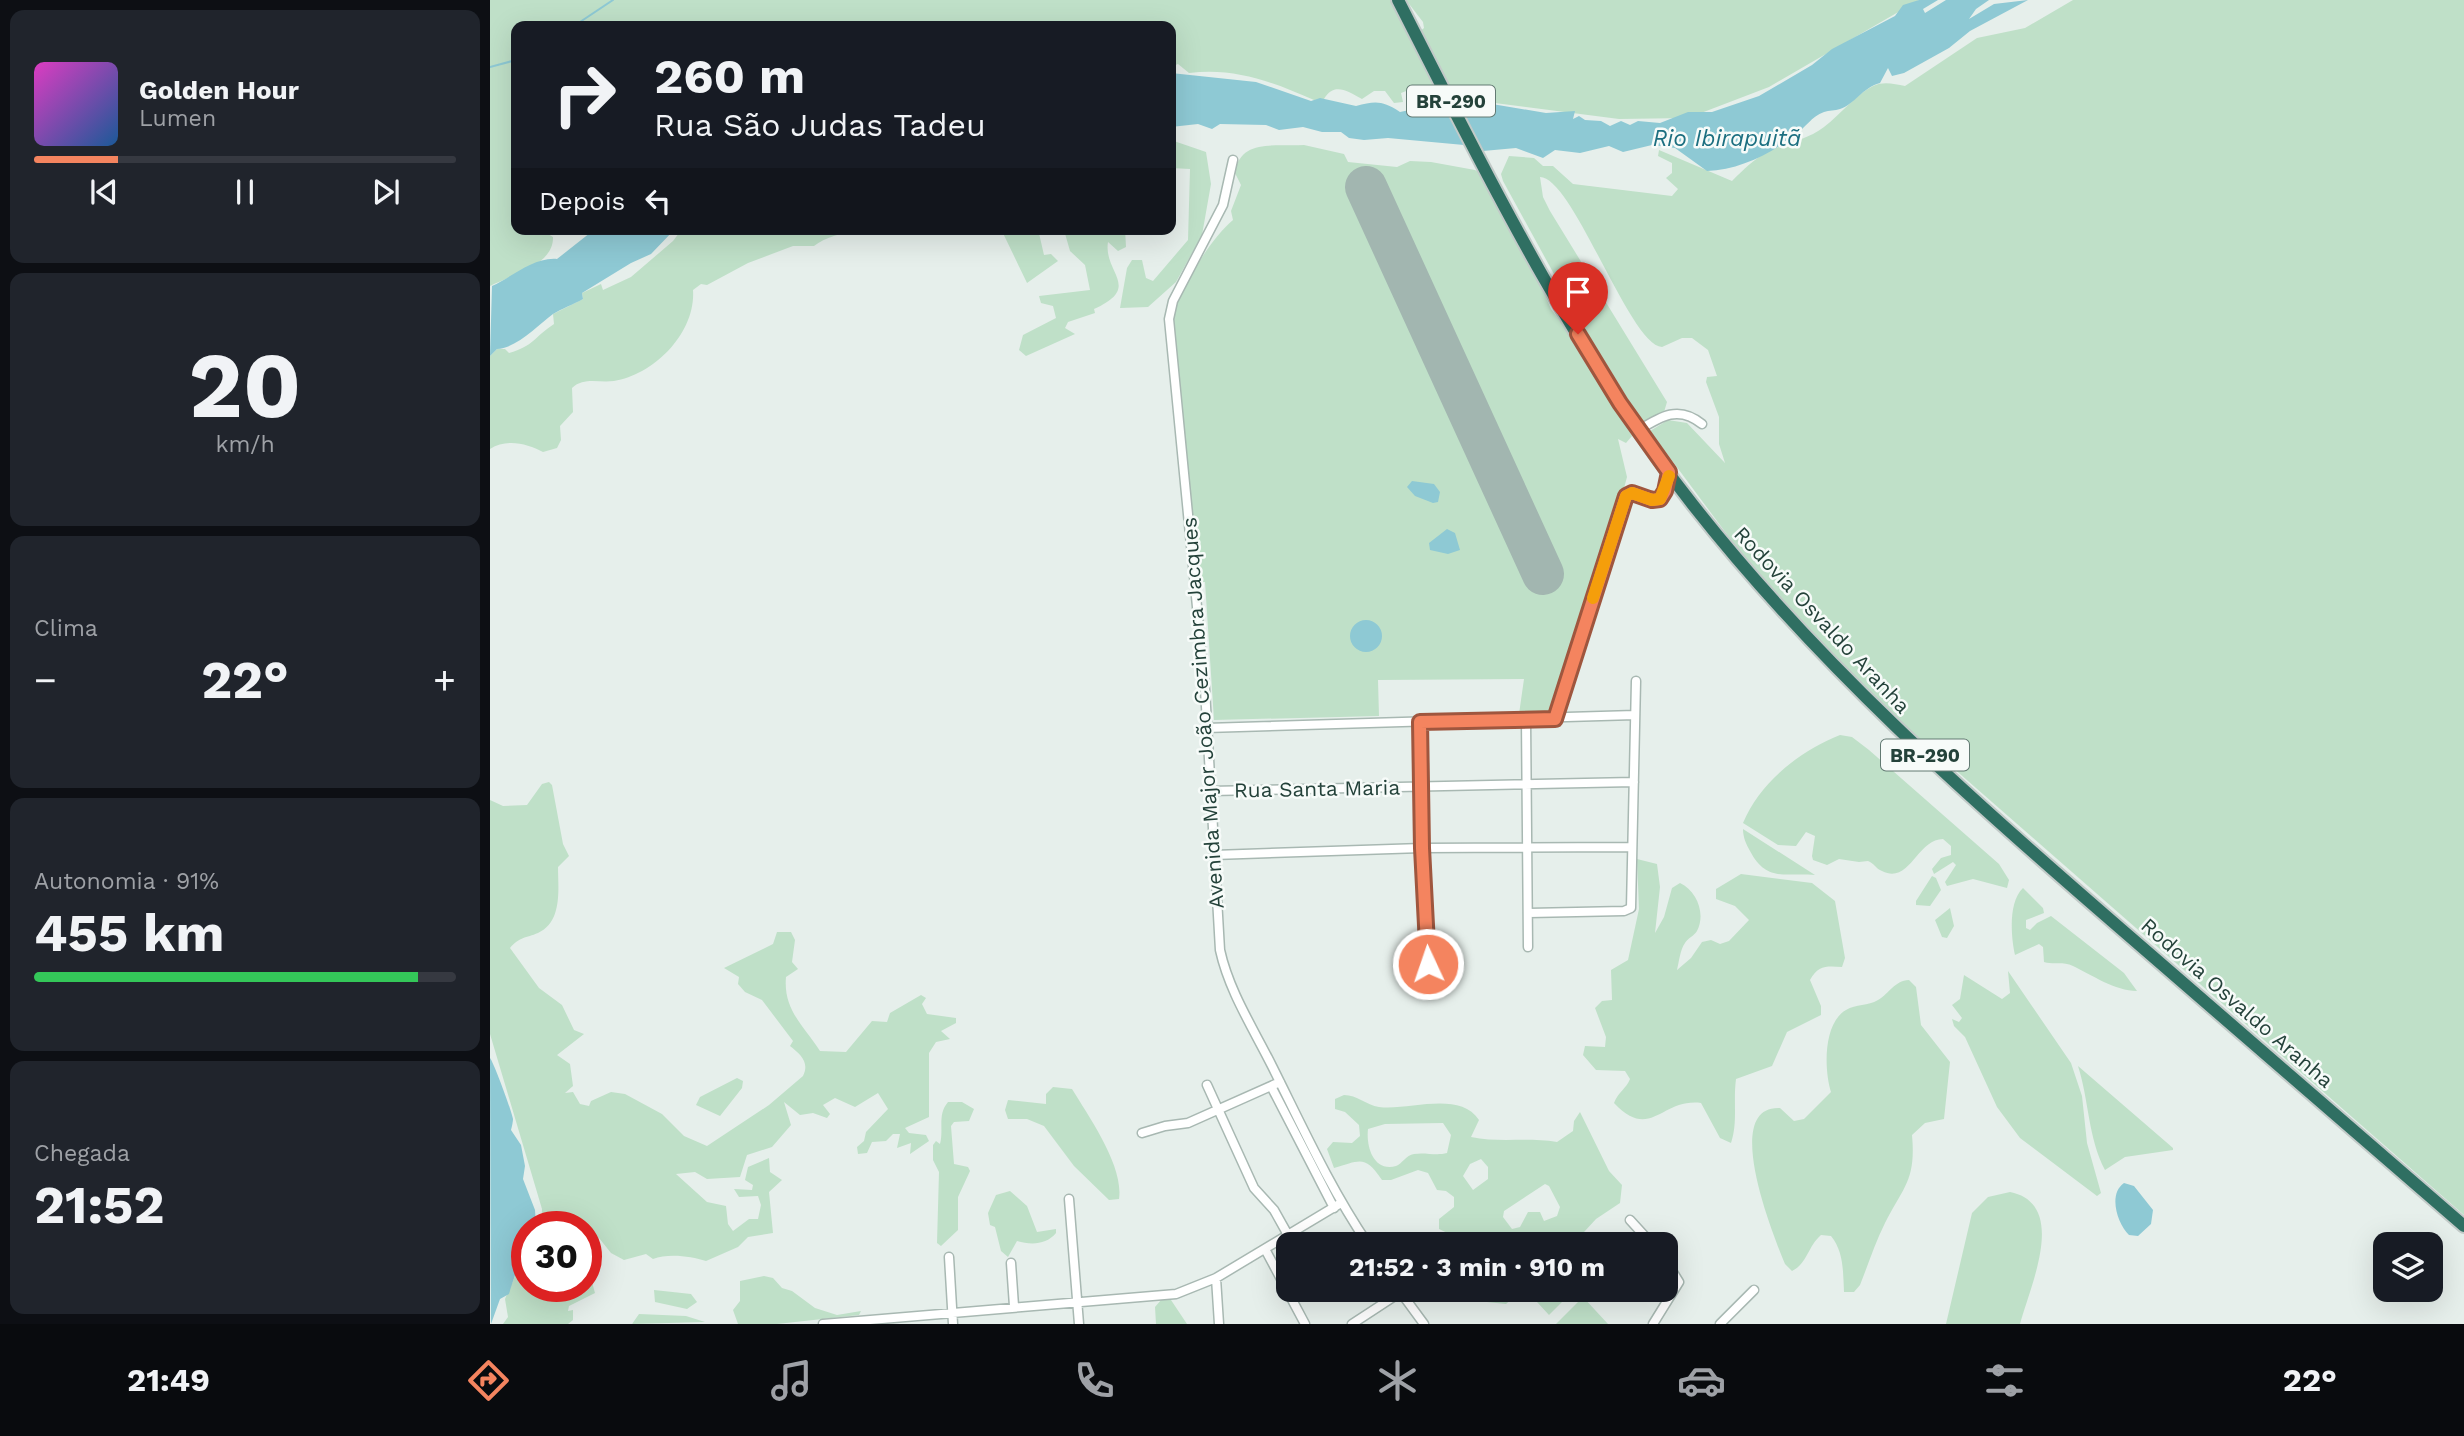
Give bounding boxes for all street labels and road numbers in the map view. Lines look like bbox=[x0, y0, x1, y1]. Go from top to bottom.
road number: BR-290 bbox=[1407, 86, 1495, 116]
street label: Avenida Major João Cezimbra Jacques bbox=[1176, 516, 1229, 910]
street label: Rodovia Osvaldo Aranha bbox=[1729, 521, 1916, 718]
road number: BR-290 bbox=[1881, 740, 1969, 770]
street label: Rua Santa Maria bbox=[1234, 775, 1400, 802]
street label: Rodovia Osvaldo Aranha bbox=[2136, 912, 2339, 1093]

